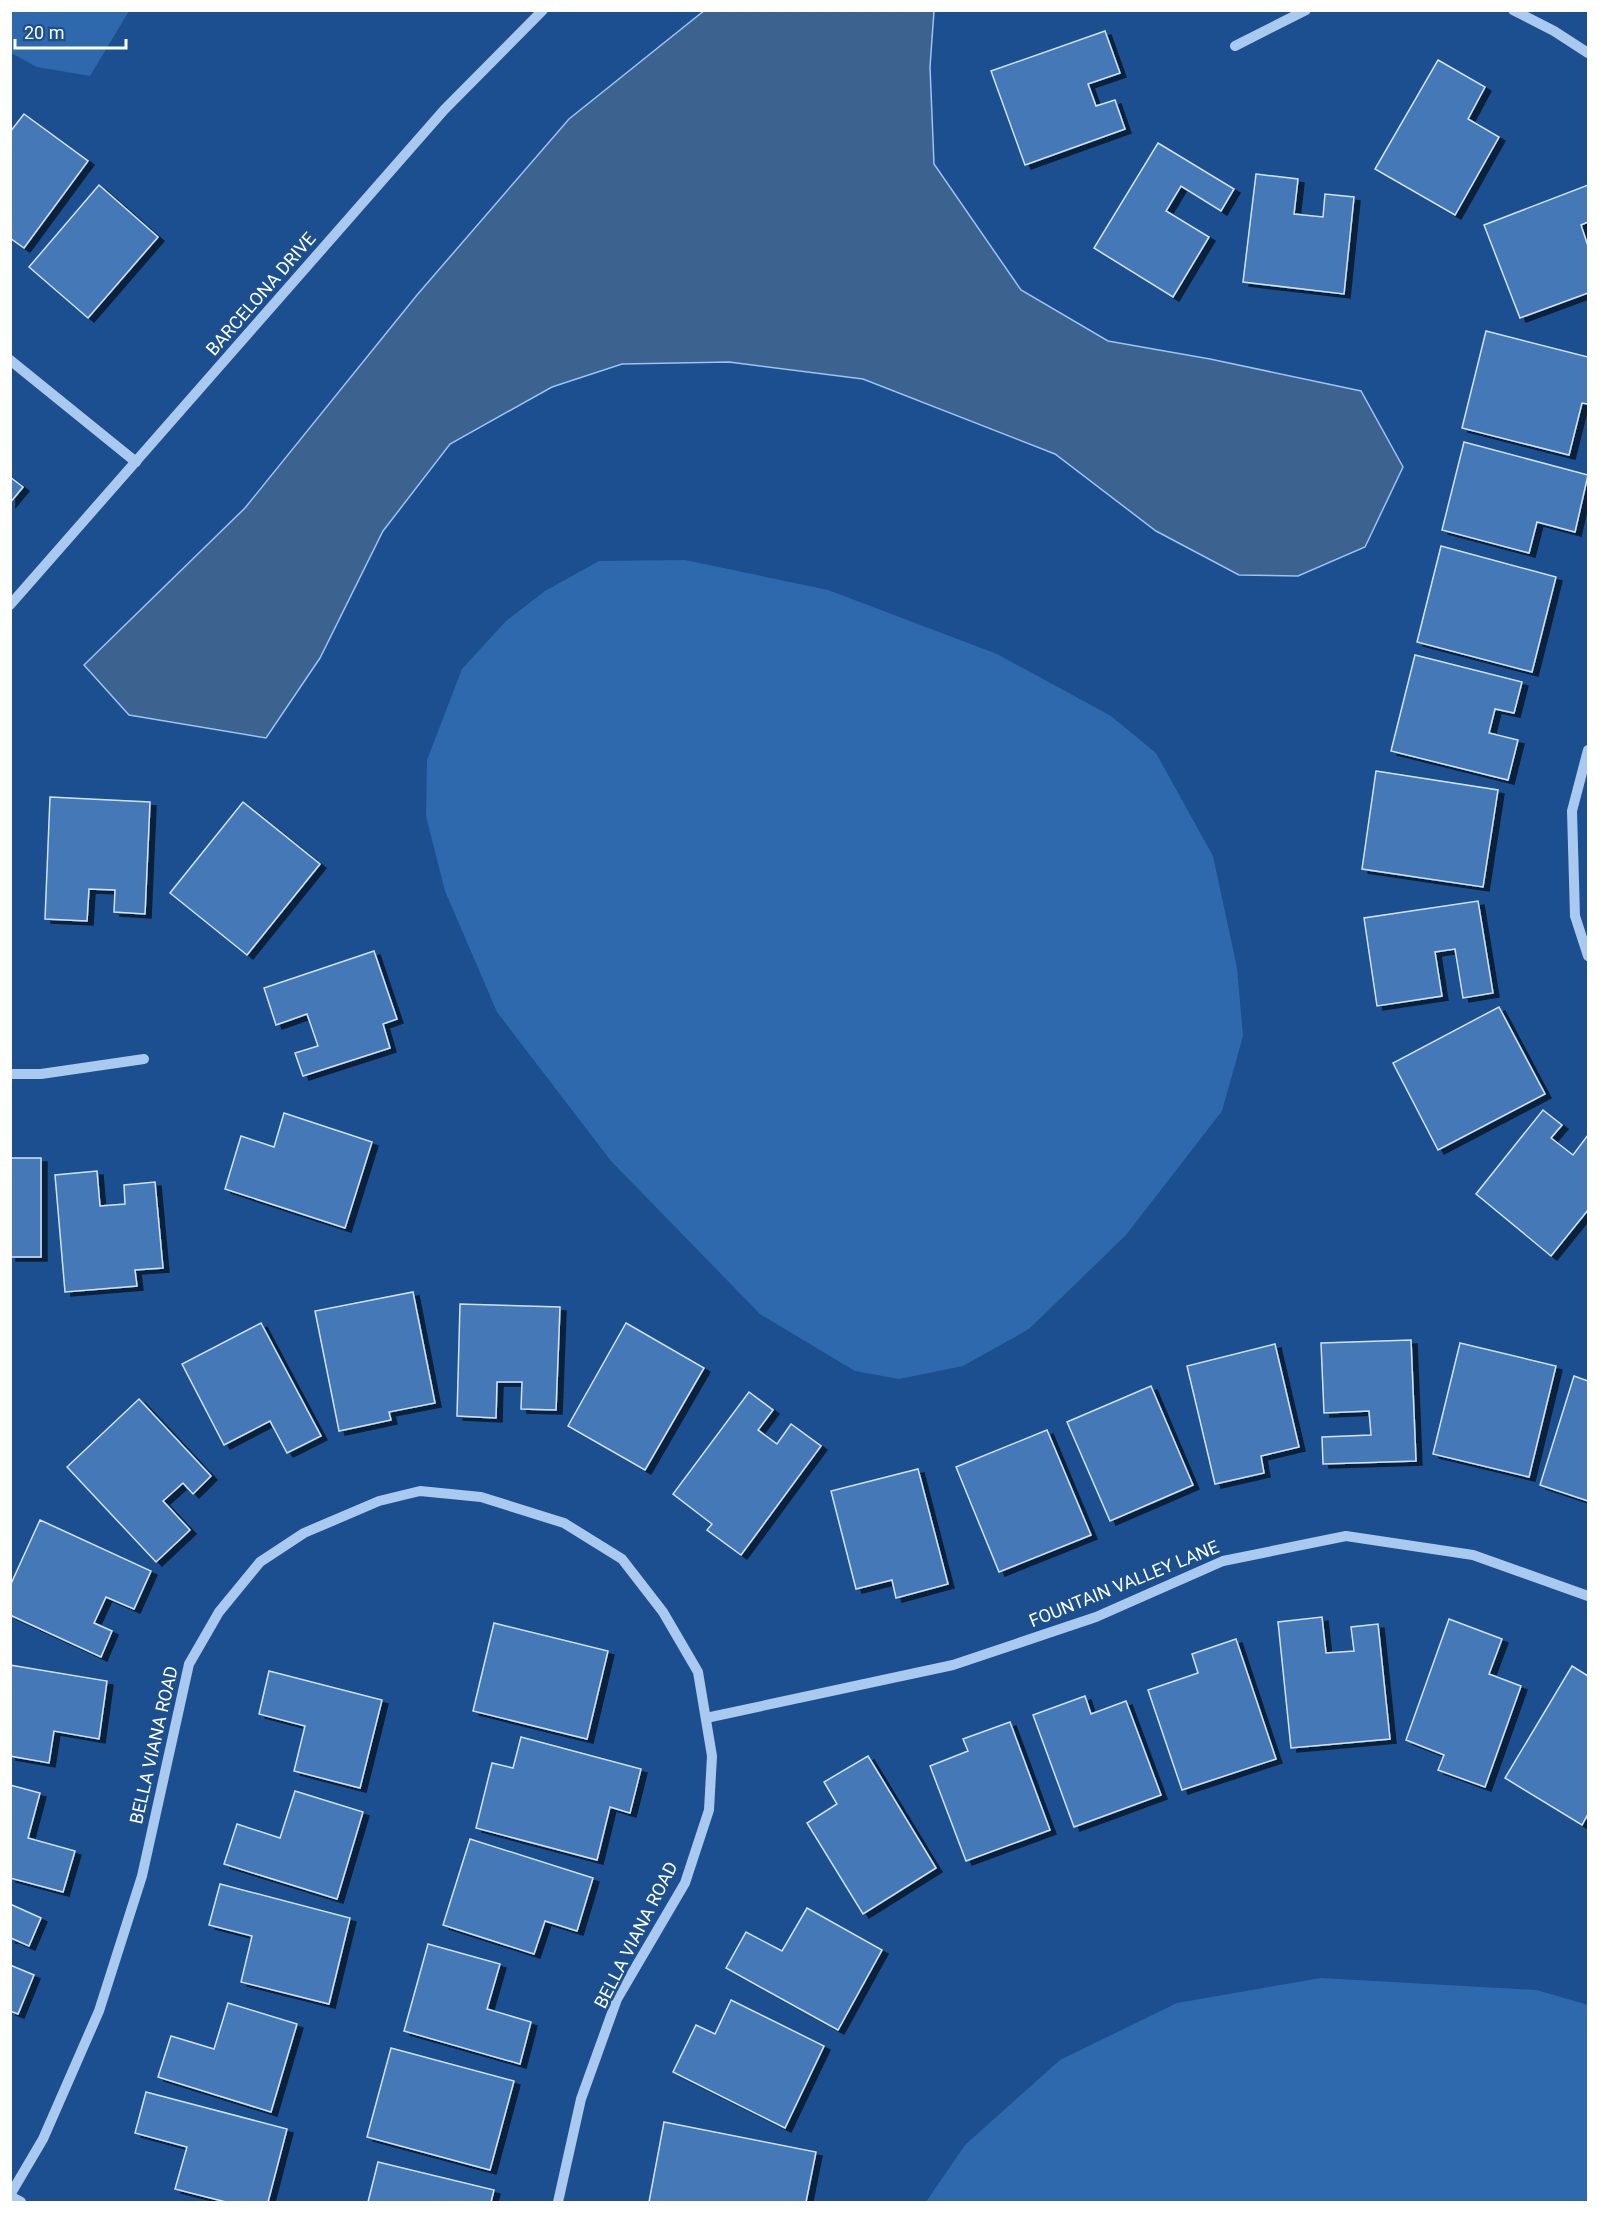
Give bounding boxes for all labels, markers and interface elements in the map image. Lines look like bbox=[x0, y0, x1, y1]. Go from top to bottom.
scale bar bbox=[15, 12, 126, 50]
text: 20 m bbox=[24, 22, 64, 43]
street label: BARCELONA DRIVE bbox=[201, 228, 320, 360]
street label: FOUNTAIN VALLEY LANE bbox=[1026, 1536, 1222, 1631]
street label: BELLA VIANA ROAD bbox=[125, 1664, 182, 1826]
street label: BELLA VIANA ROAD bbox=[590, 1858, 682, 2012]

